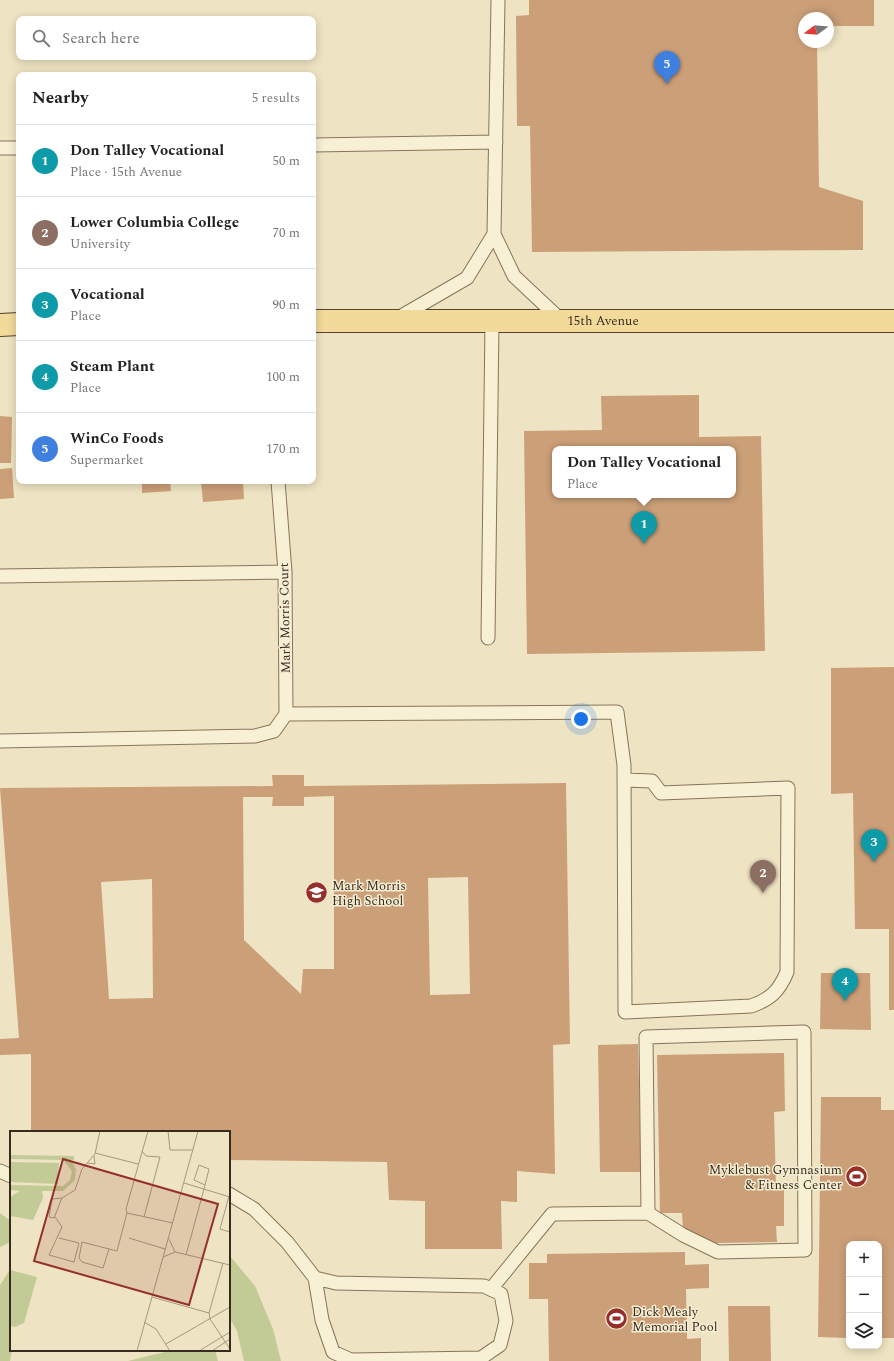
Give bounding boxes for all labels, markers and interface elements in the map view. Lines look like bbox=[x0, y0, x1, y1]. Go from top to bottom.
north arrow bbox=[798, 12, 834, 48]
search box bbox=[16, 16, 316, 60]
icon: search bbox=[30, 27, 52, 49]
text: Search here bbox=[62, 27, 140, 50]
pin: 5 bbox=[654, 51, 680, 84]
text: Nearby bbox=[32, 85, 88, 111]
text: 5 results bbox=[252, 88, 300, 108]
text: Don Talley Vocational bbox=[70, 139, 224, 162]
text: 1 bbox=[41, 151, 49, 171]
text: 50 m bbox=[273, 151, 300, 171]
text: Place · 15th Avenue bbox=[70, 162, 182, 182]
text: Lower Columbia College bbox=[70, 211, 239, 234]
text: 2 bbox=[41, 223, 49, 243]
text: 70 m bbox=[273, 223, 300, 243]
text: University bbox=[70, 234, 130, 254]
text: Vocational bbox=[70, 283, 145, 306]
text: 3 bbox=[41, 295, 49, 315]
text: 90 m bbox=[273, 295, 300, 315]
text: Place bbox=[70, 306, 101, 326]
street label: 15th Avenue bbox=[567, 311, 639, 331]
text: Steam Plant bbox=[70, 355, 155, 378]
text: 4 bbox=[41, 367, 49, 387]
text: 100 m bbox=[266, 367, 300, 387]
text: Place bbox=[70, 378, 101, 398]
text: WinCo Foods bbox=[70, 427, 164, 450]
text: 5 bbox=[41, 439, 49, 459]
text: 170 m bbox=[266, 439, 300, 459]
popup bbox=[552, 446, 736, 498]
text: Supermarket bbox=[70, 450, 144, 470]
text: Don Talley Vocational bbox=[567, 451, 721, 474]
text: Place bbox=[567, 474, 598, 494]
pin: 1 bbox=[631, 511, 657, 544]
street label: Mark Morris Court bbox=[274, 562, 296, 674]
your location bbox=[571, 709, 591, 729]
pin: 3 bbox=[861, 829, 887, 862]
pin: 2 bbox=[750, 860, 776, 893]
place label: Mark Morris High School bbox=[332, 876, 406, 911]
school or university icon: Mark Morris High School bbox=[303, 880, 329, 906]
pin: 4 bbox=[832, 968, 858, 1001]
inset map bbox=[10, 1131, 230, 1351]
place label: Myklebust Gymnasium & Fitness Center bbox=[709, 1160, 842, 1195]
sports icon: Myklebust Gymnasium & Fitness Center bbox=[844, 1164, 870, 1190]
map controls bbox=[846, 1241, 882, 1349]
button: + bbox=[846, 1241, 882, 1277]
button: − bbox=[846, 1277, 882, 1313]
place label: Dick Mealy Memorial Pool bbox=[632, 1302, 718, 1337]
sports icon: Dick Mealy Memorial Pool bbox=[604, 1306, 630, 1332]
button: layers bbox=[846, 1313, 882, 1349]

